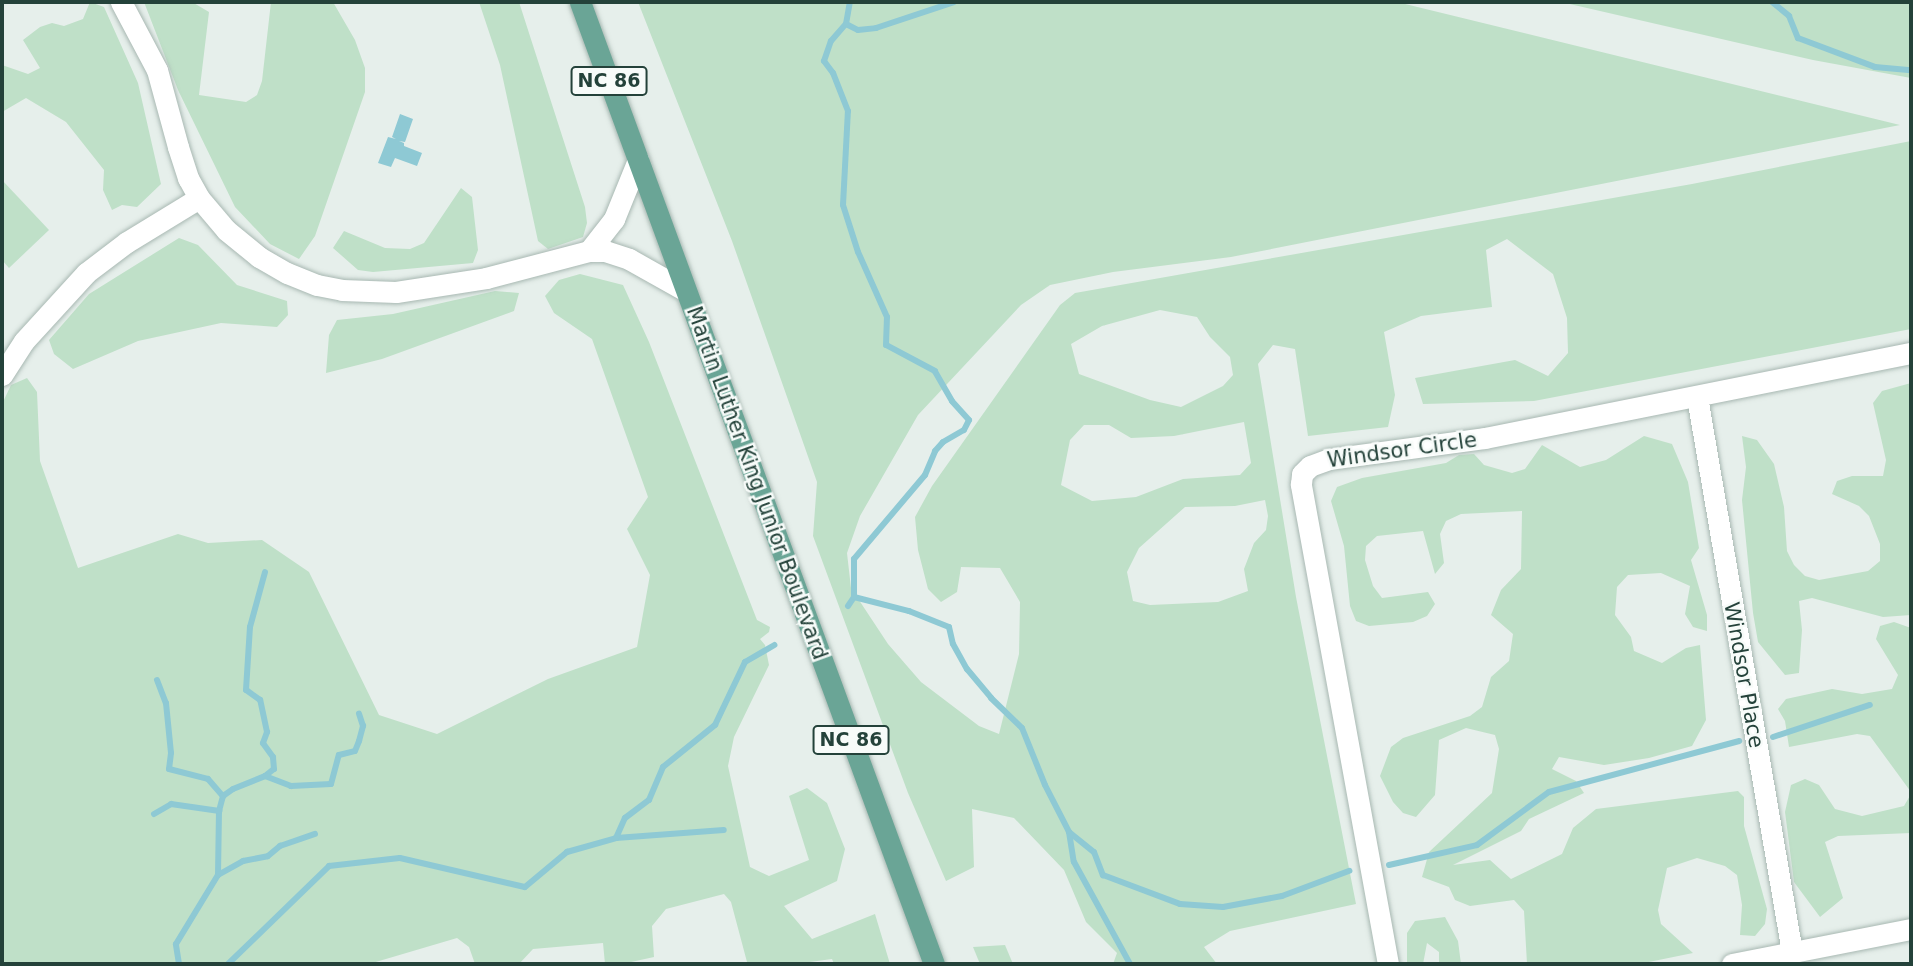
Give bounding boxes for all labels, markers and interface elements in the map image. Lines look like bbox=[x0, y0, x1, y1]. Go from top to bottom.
road number: NC 86 bbox=[570, 66, 648, 96]
street label: Martin Luther King Junior Boulevard bbox=[681, 303, 833, 663]
street label: Windsor Circle bbox=[1326, 427, 1478, 473]
street label: Windsor Place bbox=[1719, 600, 1769, 750]
road number: NC 86 bbox=[812, 724, 890, 755]

